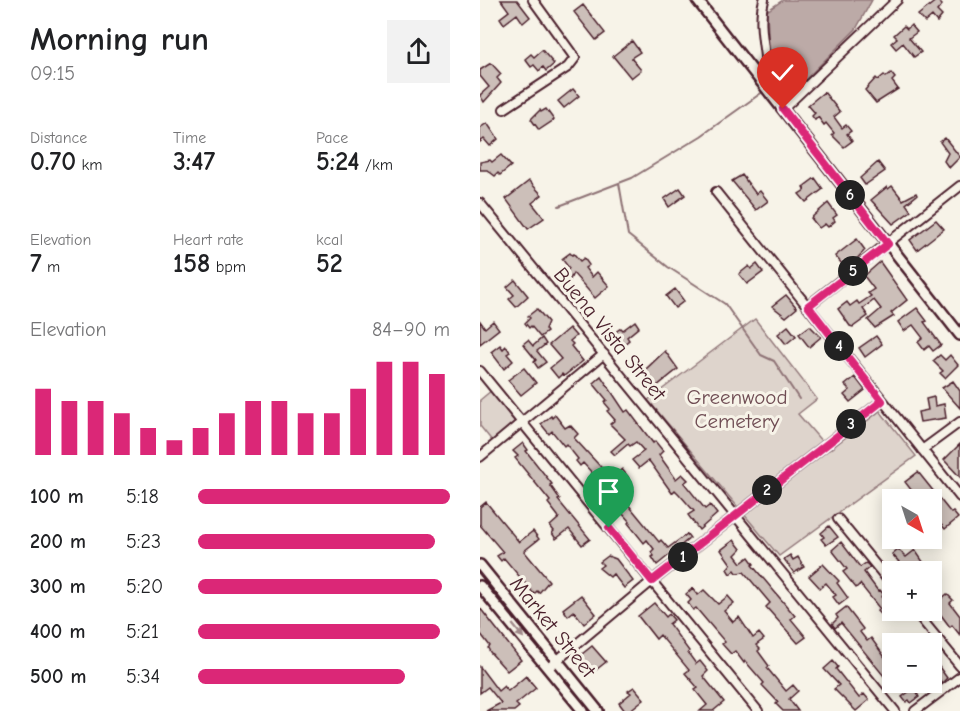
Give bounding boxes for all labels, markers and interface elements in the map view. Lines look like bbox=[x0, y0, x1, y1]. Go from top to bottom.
text: Morning run bbox=[30, 20, 209, 58]
button: share bbox=[387, 20, 450, 83]
pin bbox=[757, 47, 808, 109]
icon: check bbox=[766, 56, 799, 89]
text: 09:15 bbox=[30, 62, 75, 85]
text: Distance bbox=[30, 129, 87, 147]
text: Time bbox=[173, 129, 206, 147]
text: Pace bbox=[316, 129, 348, 147]
text: 0.70 bbox=[30, 147, 76, 177]
text: 3:47 bbox=[173, 147, 215, 177]
text: 5:24 bbox=[316, 147, 360, 177]
text: km bbox=[76, 156, 102, 174]
text: /km bbox=[360, 156, 393, 174]
pin: 6 bbox=[835, 180, 865, 210]
text: 6 bbox=[846, 186, 854, 204]
text: Elevation bbox=[30, 231, 91, 249]
text: Heart rate bbox=[173, 231, 244, 249]
text: kcal bbox=[316, 231, 343, 249]
text: 7 bbox=[30, 249, 42, 279]
text: 158 bbox=[173, 249, 210, 279]
text: 52 bbox=[316, 249, 343, 279]
pin: 5 bbox=[838, 256, 868, 286]
text: m bbox=[42, 258, 60, 276]
text: bpm bbox=[210, 258, 246, 276]
text: 5 bbox=[849, 262, 857, 280]
street label: Buena Vista Street bbox=[549, 263, 672, 406]
text: Elevation bbox=[30, 318, 107, 341]
text: 84–90 m bbox=[372, 318, 450, 341]
pin: 4 bbox=[824, 331, 854, 361]
text: 4 bbox=[835, 337, 843, 355]
park label: Greenwood Cemetery bbox=[686, 385, 788, 433]
pin: 3 bbox=[836, 409, 866, 439]
text: 3 bbox=[847, 415, 855, 433]
pin bbox=[583, 466, 634, 528]
icon: arrive bbox=[592, 475, 625, 508]
pin: 2 bbox=[752, 475, 782, 505]
text: 2 bbox=[763, 481, 771, 499]
text: 100 m bbox=[30, 485, 84, 508]
text: 5:18 bbox=[126, 485, 159, 508]
north arrow bbox=[882, 489, 942, 549]
map controls bbox=[882, 489, 942, 693]
text: 200 m bbox=[30, 530, 86, 553]
text: 5:23 bbox=[126, 530, 161, 553]
pin: 1 bbox=[668, 542, 698, 572]
text: 1 bbox=[680, 548, 686, 566]
button: + bbox=[882, 561, 942, 621]
street label: Market Street bbox=[505, 572, 602, 683]
text: 300 m bbox=[30, 575, 86, 598]
text: 5:20 bbox=[126, 575, 163, 598]
text: 400 m bbox=[30, 620, 85, 643]
text: 5:21 bbox=[126, 620, 159, 643]
one-way arrow bbox=[511, 623, 523, 638]
button: − bbox=[882, 633, 942, 693]
text: 500 m bbox=[30, 665, 87, 688]
text: 5:34 bbox=[126, 665, 160, 688]

